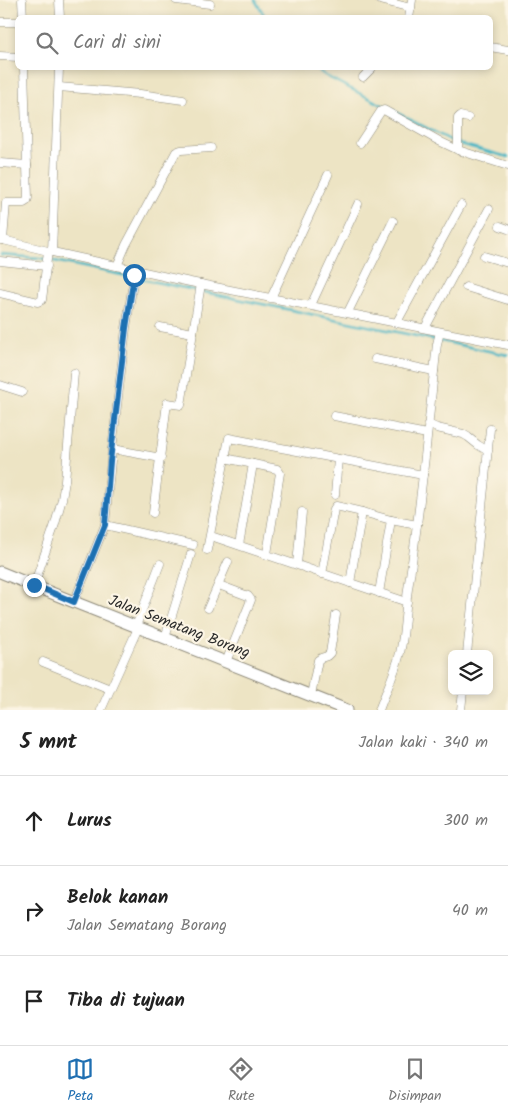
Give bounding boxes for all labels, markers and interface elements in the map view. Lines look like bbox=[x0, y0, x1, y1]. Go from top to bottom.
search box bbox=[15, 15, 493, 70]
text: Cari di sini bbox=[73, 28, 161, 58]
icon: search bbox=[33, 29, 61, 57]
route start bbox=[123, 264, 146, 287]
route end bbox=[23, 574, 46, 597]
street label: Jalan Sematang Borang bbox=[105, 589, 253, 665]
map controls bbox=[448, 650, 493, 695]
button: layers bbox=[448, 650, 493, 695]
text: 5 mnt bbox=[20, 726, 77, 759]
text: Jalan kaki · 340 m bbox=[359, 730, 488, 755]
text: Lurus bbox=[67, 806, 112, 836]
icon: ahead bbox=[20, 807, 48, 835]
text: 300 m bbox=[444, 808, 488, 833]
text: Belok kanan bbox=[67, 883, 168, 913]
icon: right bbox=[20, 897, 48, 925]
text: 40 m bbox=[452, 898, 488, 923]
text: Jalan Sematang Borang bbox=[67, 913, 227, 938]
text: Tiba di tujuan bbox=[67, 986, 185, 1016]
icon: arrive bbox=[20, 987, 48, 1015]
tab: Peta bbox=[66, 1055, 94, 1107]
tab: Rute bbox=[227, 1055, 255, 1107]
tab: Disimpan bbox=[388, 1055, 442, 1107]

